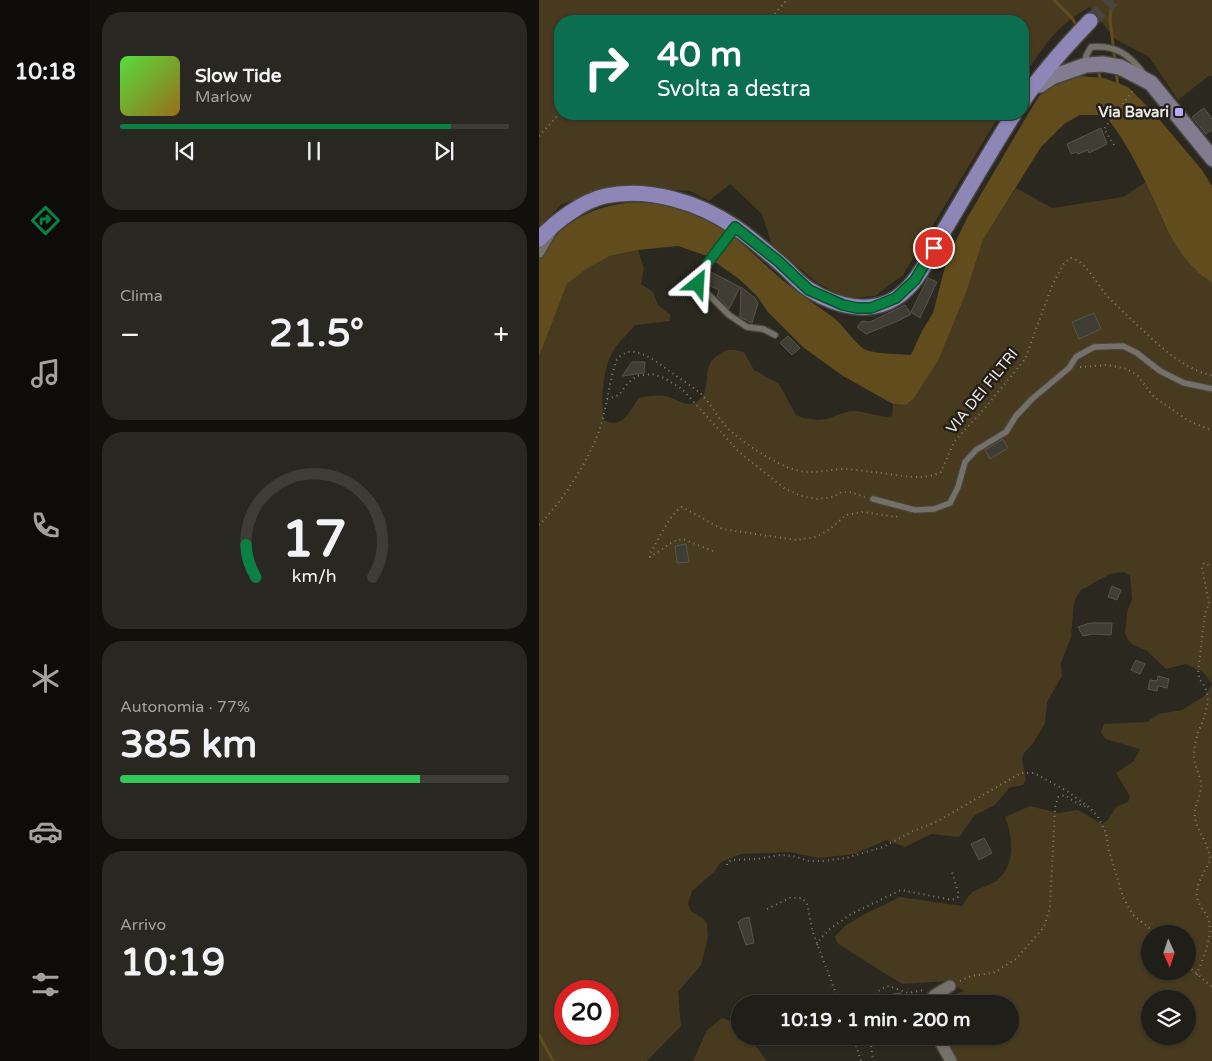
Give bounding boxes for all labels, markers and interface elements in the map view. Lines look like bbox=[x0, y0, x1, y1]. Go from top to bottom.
text: 40 m bbox=[657, 34, 742, 76]
icon: right bbox=[574, 35, 639, 100]
text: 10:18 bbox=[15, 59, 75, 85]
text: Slow Tide bbox=[195, 65, 282, 87]
text: Svolta a destra bbox=[657, 76, 811, 102]
text: Marlow bbox=[195, 87, 252, 107]
place label: Via Bavari bbox=[1098, 103, 1169, 121]
marker: Via Bavari bbox=[1173, 106, 1185, 118]
icon: previous bbox=[171, 137, 199, 165]
icon: pause bbox=[300, 137, 328, 165]
icon: next bbox=[430, 137, 458, 165]
icon: directions bbox=[28, 203, 63, 238]
pin bbox=[913, 227, 955, 269]
icon: arrive bbox=[920, 234, 948, 262]
position arrow bbox=[671, 257, 723, 309]
text: Clima bbox=[120, 286, 163, 306]
text: 21.5° bbox=[269, 311, 364, 357]
text: − bbox=[120, 318, 140, 352]
text: + bbox=[493, 318, 509, 352]
street label: VIA DEI FILTRI bbox=[942, 345, 1022, 437]
icon: music bbox=[28, 356, 63, 391]
icon: phone bbox=[28, 508, 63, 543]
text: 17 bbox=[282, 508, 347, 571]
text: km/h bbox=[292, 566, 337, 587]
icon: climate bbox=[28, 661, 63, 696]
text: Autonomia · 77% bbox=[120, 697, 250, 717]
text: 385 km bbox=[120, 722, 257, 768]
icon: car bbox=[28, 814, 63, 849]
text: Arrivo bbox=[120, 915, 166, 935]
north arrow bbox=[1141, 925, 1197, 980]
map controls bbox=[1141, 925, 1196, 1045]
text: 10:19 bbox=[120, 940, 225, 986]
icon: filters bbox=[28, 967, 63, 1002]
speed limit sign: 20 bbox=[554, 980, 619, 1045]
button: layers bbox=[1141, 990, 1196, 1045]
text: 10:19 · 1 min · 200 m bbox=[779, 1009, 971, 1031]

